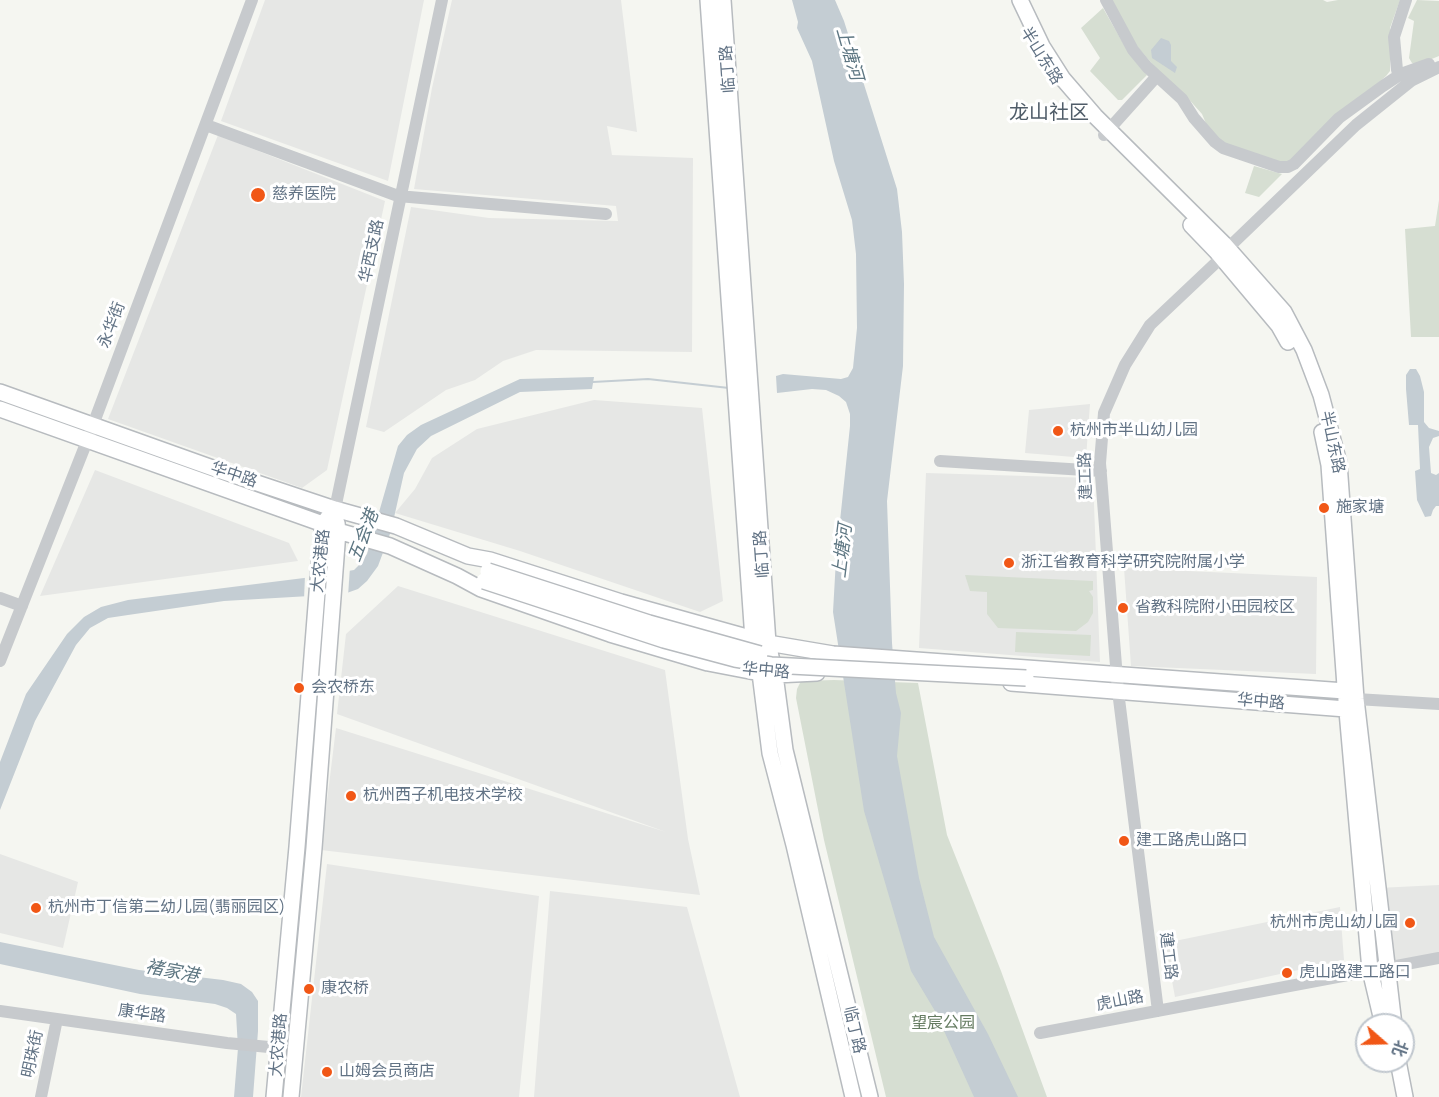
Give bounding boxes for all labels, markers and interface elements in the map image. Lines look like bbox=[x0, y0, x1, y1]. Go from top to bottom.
street label: 半山东路 bbox=[1016, 24, 1066, 88]
water label: 上塘河 bbox=[831, 25, 867, 83]
street label: 临丁路 bbox=[717, 44, 739, 94]
district label: 龙山社区 bbox=[1009, 101, 1089, 125]
place label: 慈养医院 bbox=[272, 185, 336, 205]
marker: 慈养医院 bbox=[249, 186, 267, 204]
street label: 华西支路 bbox=[356, 218, 388, 284]
street label: 永华街 bbox=[94, 299, 130, 351]
street label: 半山东路 bbox=[1316, 409, 1348, 475]
place label: 杭州市半山幼儿园 bbox=[1070, 421, 1198, 441]
marker: 杭州市半山幼儿园 bbox=[1051, 424, 1065, 438]
street label: 建工路 bbox=[1076, 452, 1096, 500]
street label: 华中路 bbox=[208, 458, 260, 492]
place label: 施家塘 bbox=[1336, 498, 1384, 518]
marker: 施家塘 bbox=[1317, 501, 1331, 515]
water label: 五会港 bbox=[344, 507, 384, 565]
water label: 上塘河 bbox=[829, 523, 857, 579]
street label: 大农港路 bbox=[308, 528, 334, 594]
street label: 临丁路 bbox=[751, 529, 773, 579]
place label: 浙江省教育科学研究院附属小学 bbox=[1021, 553, 1245, 573]
marker: 浙江省教育科学研究院附属小学 bbox=[1002, 556, 1016, 570]
place label: 省教科院附小田园校区 bbox=[1135, 598, 1295, 618]
marker: 省教科院附小田园校区 bbox=[1116, 601, 1130, 615]
street label: 华中路 bbox=[741, 659, 791, 683]
place label: 会农桥东 bbox=[311, 678, 375, 698]
marker: 会农桥东 bbox=[292, 681, 306, 695]
street label: 华中路 bbox=[1236, 690, 1286, 714]
place label: 杭州西子机电技术学校 bbox=[363, 786, 523, 806]
marker: 杭州西子机电技术学校 bbox=[344, 789, 358, 803]
place label: 建工路虎山路口 bbox=[1136, 831, 1248, 851]
marker: 建工路虎山路口 bbox=[1117, 834, 1131, 848]
place label: 杭州市丁信第二幼儿园(翡丽园区) bbox=[48, 898, 286, 918]
marker: 杭州市丁信第二幼儿园(翡丽园区) bbox=[29, 901, 43, 915]
place label: 杭州市虎山幼儿园 bbox=[1270, 913, 1398, 933]
marker: 杭州市虎山幼儿园 bbox=[1403, 916, 1417, 930]
street label: 建工路 bbox=[1156, 931, 1180, 981]
water label: 褚家港 bbox=[143, 956, 201, 988]
place label: 虎山路建工路口 bbox=[1299, 963, 1411, 983]
marker: 虎山路建工路口 bbox=[1280, 966, 1294, 980]
place label: 康农桥 bbox=[321, 979, 369, 999]
marker: 康农桥 bbox=[302, 982, 316, 996]
street label: 虎山路 bbox=[1095, 987, 1145, 1015]
street label: 康华路 bbox=[117, 1001, 167, 1027]
street label: 临丁路 bbox=[839, 1004, 869, 1056]
street label: 大农港路 bbox=[267, 1012, 291, 1078]
north arrow bbox=[1355, 1013, 1415, 1073]
park label: 望宸公园 bbox=[911, 1014, 975, 1034]
street label: 明珠街 bbox=[19, 1029, 47, 1079]
text: 北 bbox=[1387, 1037, 1413, 1060]
place label: 山姆会员商店 bbox=[339, 1062, 435, 1082]
marker: 山姆会员商店 bbox=[320, 1065, 334, 1079]

